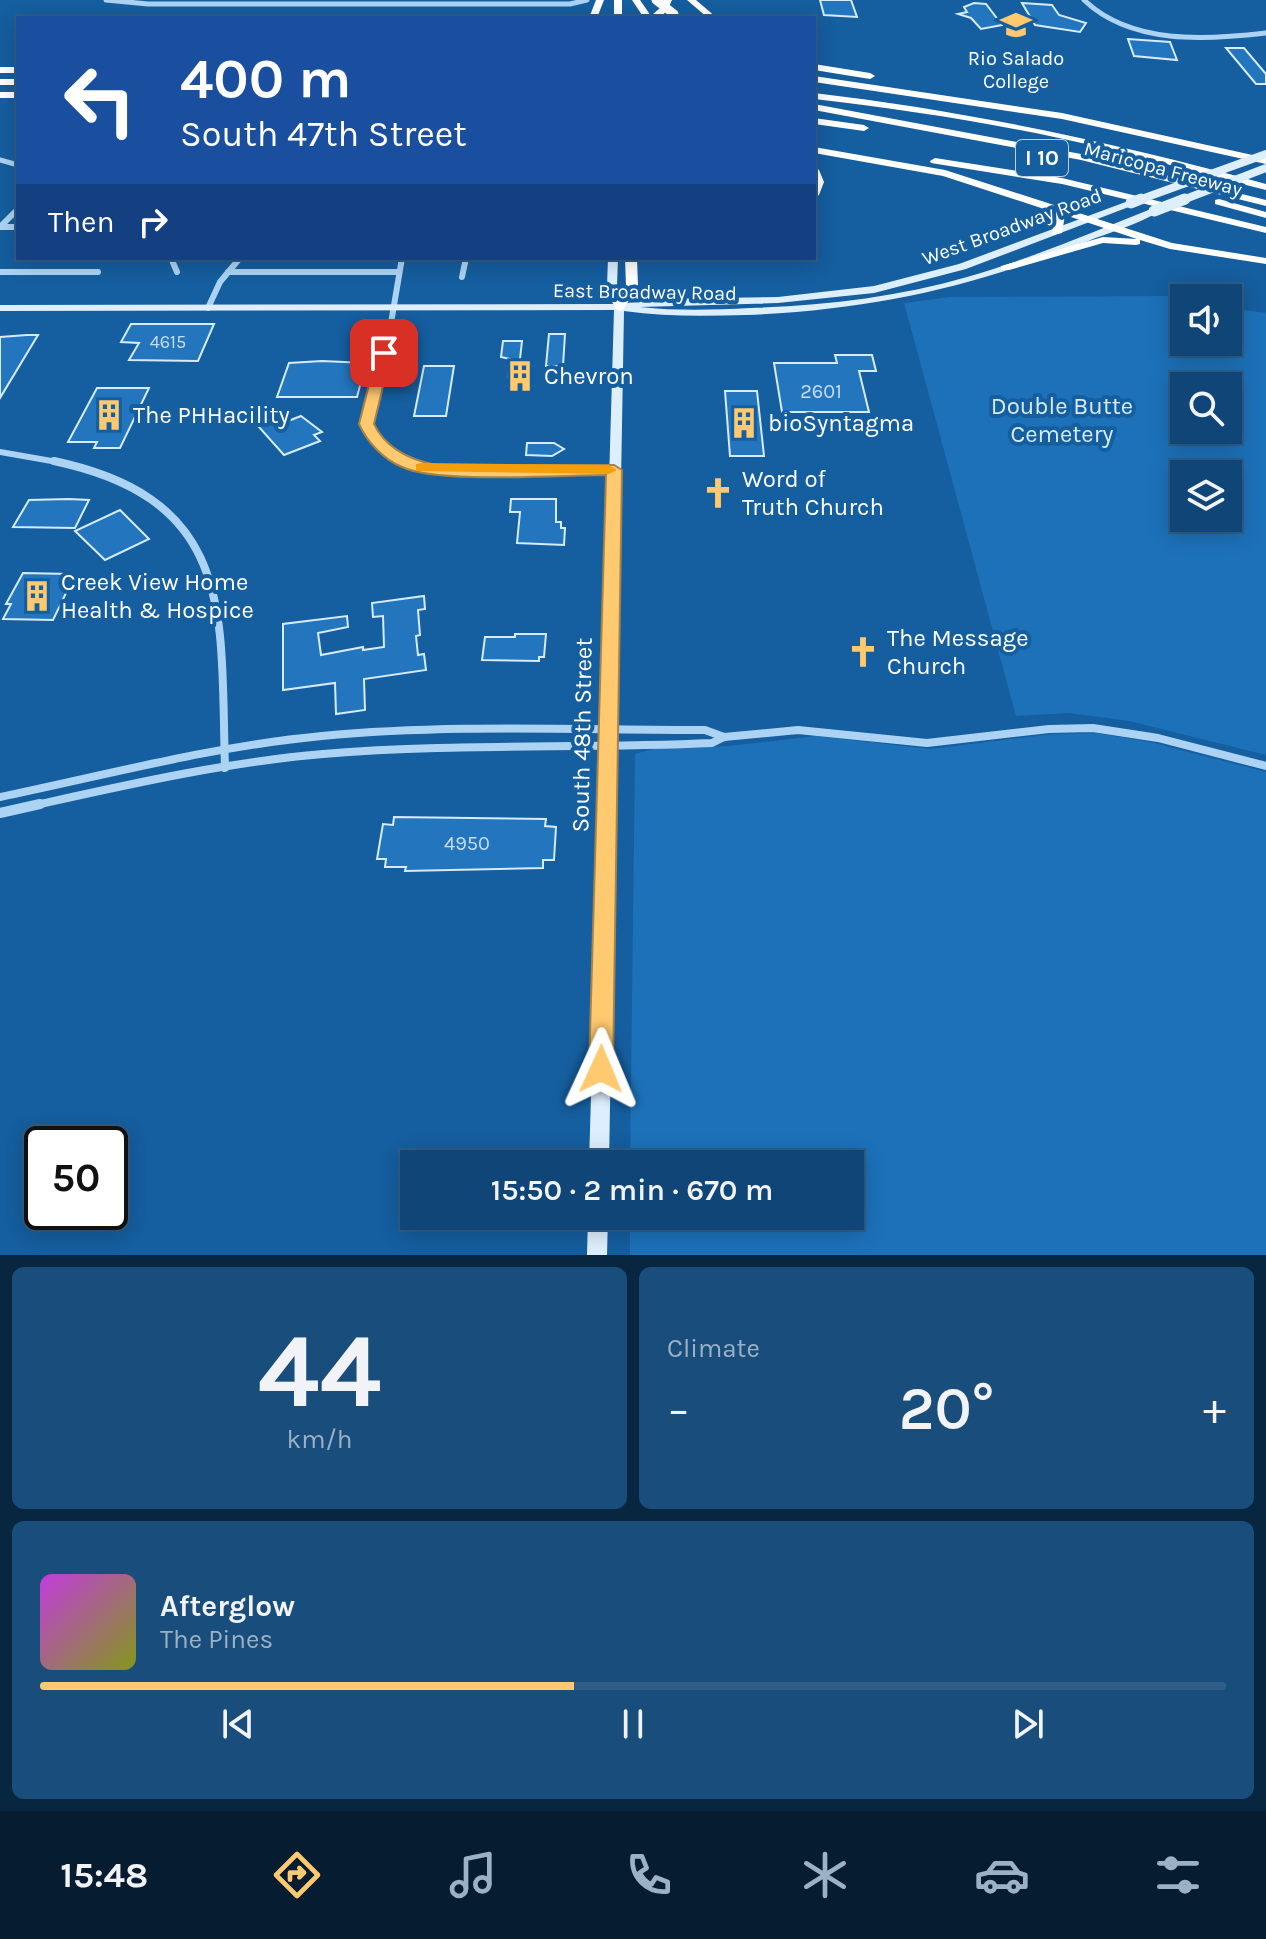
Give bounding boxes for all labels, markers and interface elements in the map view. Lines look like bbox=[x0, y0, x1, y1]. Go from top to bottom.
school or university icon: Rio Salado College bbox=[999, 8, 1033, 42]
text: 400 m bbox=[180, 46, 351, 111]
place label: Rio Salado College bbox=[968, 47, 1064, 93]
icon: left bbox=[48, 48, 152, 152]
text: South 47th Street bbox=[180, 113, 467, 155]
street label: Maricopa Freeway bbox=[1081, 137, 1245, 201]
road number: I 10 bbox=[1016, 140, 1068, 176]
street label: West Broadway Road bbox=[919, 184, 1105, 270]
icon: right bbox=[131, 200, 175, 244]
text: Then bbox=[48, 204, 115, 240]
street label: East Broadway Road bbox=[553, 279, 737, 305]
map controls bbox=[1170, 284, 1242, 532]
button: sound bbox=[1170, 284, 1242, 356]
pin bbox=[350, 319, 418, 387]
house number: 4615 bbox=[150, 331, 186, 353]
icon: arrive bbox=[362, 331, 406, 375]
building icon: Chevron bbox=[503, 359, 537, 393]
place label: Chevron bbox=[544, 362, 634, 390]
button: search bbox=[1170, 372, 1242, 444]
house number: 2601 bbox=[800, 380, 842, 403]
park label: Double Butte Cemetery bbox=[991, 392, 1133, 448]
building icon: The PHHacility bbox=[92, 398, 126, 432]
place label: The PHHacility bbox=[133, 401, 290, 429]
building icon: bioSyntagma bbox=[727, 406, 761, 440]
place label: bioSyntagma bbox=[768, 409, 914, 437]
button: layers bbox=[1170, 460, 1242, 532]
place label: Word of Truth Church bbox=[742, 465, 884, 521]
church icon: Word of Truth Church bbox=[701, 476, 735, 510]
place label: Creek View Home Health & Hospice bbox=[61, 568, 254, 624]
building icon: Creek View Home Health & Hospice bbox=[20, 579, 54, 613]
place label: The Message Church bbox=[887, 624, 1028, 680]
church icon: The Message Church bbox=[846, 635, 880, 669]
street label: South 48th Street bbox=[566, 637, 598, 833]
house number: 4950 bbox=[444, 832, 490, 855]
position arrow bbox=[559, 1027, 643, 1111]
speed limit sign: 50 bbox=[24, 1126, 128, 1230]
text: 15:50 · 2 min · 670 m bbox=[491, 1172, 773, 1208]
text: 44 bbox=[258, 1311, 381, 1432]
text: Climate bbox=[667, 1333, 760, 1364]
text: 20° bbox=[899, 1374, 994, 1444]
text: − bbox=[667, 1384, 690, 1435]
text: + bbox=[1203, 1384, 1226, 1435]
text: km/h bbox=[287, 1424, 352, 1455]
text: Afterglow bbox=[160, 1588, 295, 1624]
text: The Pines bbox=[160, 1624, 273, 1655]
icon: previous bbox=[216, 1702, 260, 1746]
icon: pause bbox=[611, 1702, 655, 1746]
icon: next bbox=[1006, 1702, 1050, 1746]
icon: directions bbox=[269, 1847, 325, 1903]
icon: music bbox=[445, 1847, 501, 1903]
icon: phone bbox=[621, 1847, 677, 1903]
icon: climate bbox=[797, 1847, 853, 1903]
icon: car bbox=[974, 1847, 1030, 1903]
icon: filters bbox=[1150, 1847, 1206, 1903]
text: 15:48 bbox=[60, 1854, 148, 1896]

